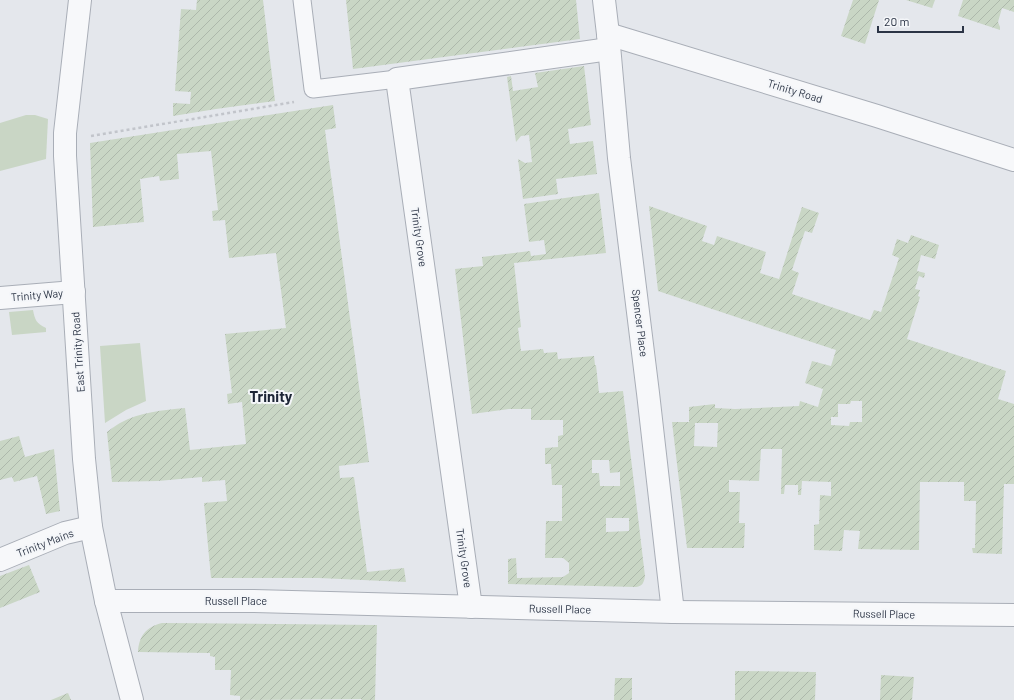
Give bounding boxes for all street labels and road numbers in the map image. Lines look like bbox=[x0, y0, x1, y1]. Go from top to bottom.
street label: Trinity Road bbox=[766, 76, 824, 105]
street label: Trinity Grove bbox=[409, 206, 430, 268]
street label: Trinity Way bbox=[10, 286, 64, 303]
street label: Spencer Place bbox=[630, 288, 651, 358]
street label: East Trinity Road bbox=[68, 311, 87, 393]
street label: Trinity Mains bbox=[14, 526, 75, 559]
street label: Trinity Grove bbox=[454, 527, 475, 589]
street label: Russell Place bbox=[205, 594, 267, 607]
street label: Russell Place bbox=[529, 601, 591, 616]
street label: Russell Place bbox=[853, 606, 915, 621]

